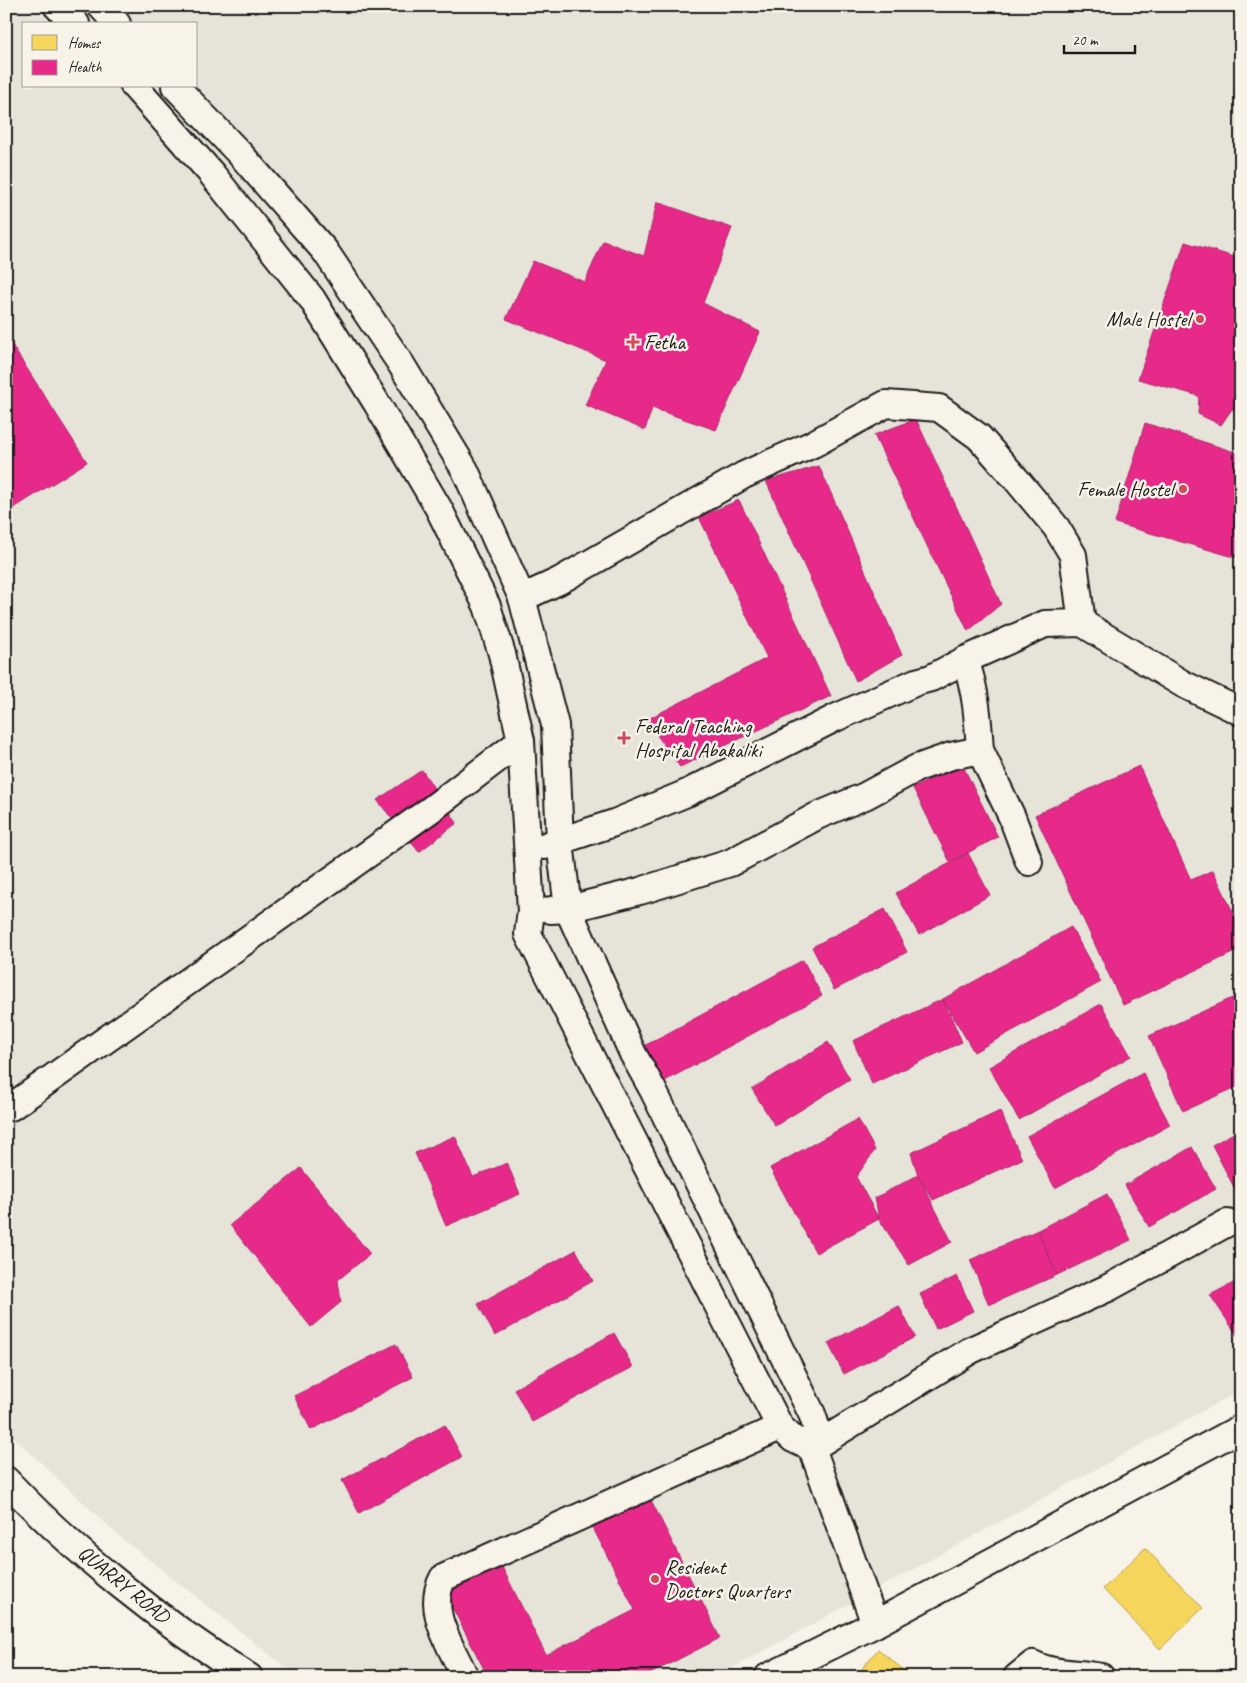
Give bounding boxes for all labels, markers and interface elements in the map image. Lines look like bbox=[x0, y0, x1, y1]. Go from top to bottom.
legend bbox=[22, 22, 198, 88]
scale bar bbox=[1064, 22, 1136, 54]
text: 20 m bbox=[1072, 31, 1099, 50]
text: Homes bbox=[68, 34, 102, 53]
text: Health bbox=[68, 58, 102, 77]
place label: Male Hostel bbox=[1106, 306, 1193, 332]
marker: Male Hostel bbox=[1194, 313, 1206, 325]
place label: Fetha bbox=[644, 329, 687, 355]
marker: Fetha bbox=[626, 335, 640, 349]
place label: Female Hostel bbox=[1078, 476, 1176, 502]
marker: Female Hostel bbox=[1177, 483, 1189, 495]
place label: Federal Teaching Hospital Abakaliki bbox=[635, 713, 765, 763]
marker: Federal Teaching Hospital Abakaliki bbox=[617, 731, 631, 745]
street label: QUARRY ROAD bbox=[73, 1539, 176, 1630]
place label: Resident Doctors Quarters bbox=[665, 1554, 792, 1604]
marker: Resident Doctors Quarters bbox=[649, 1573, 661, 1585]

